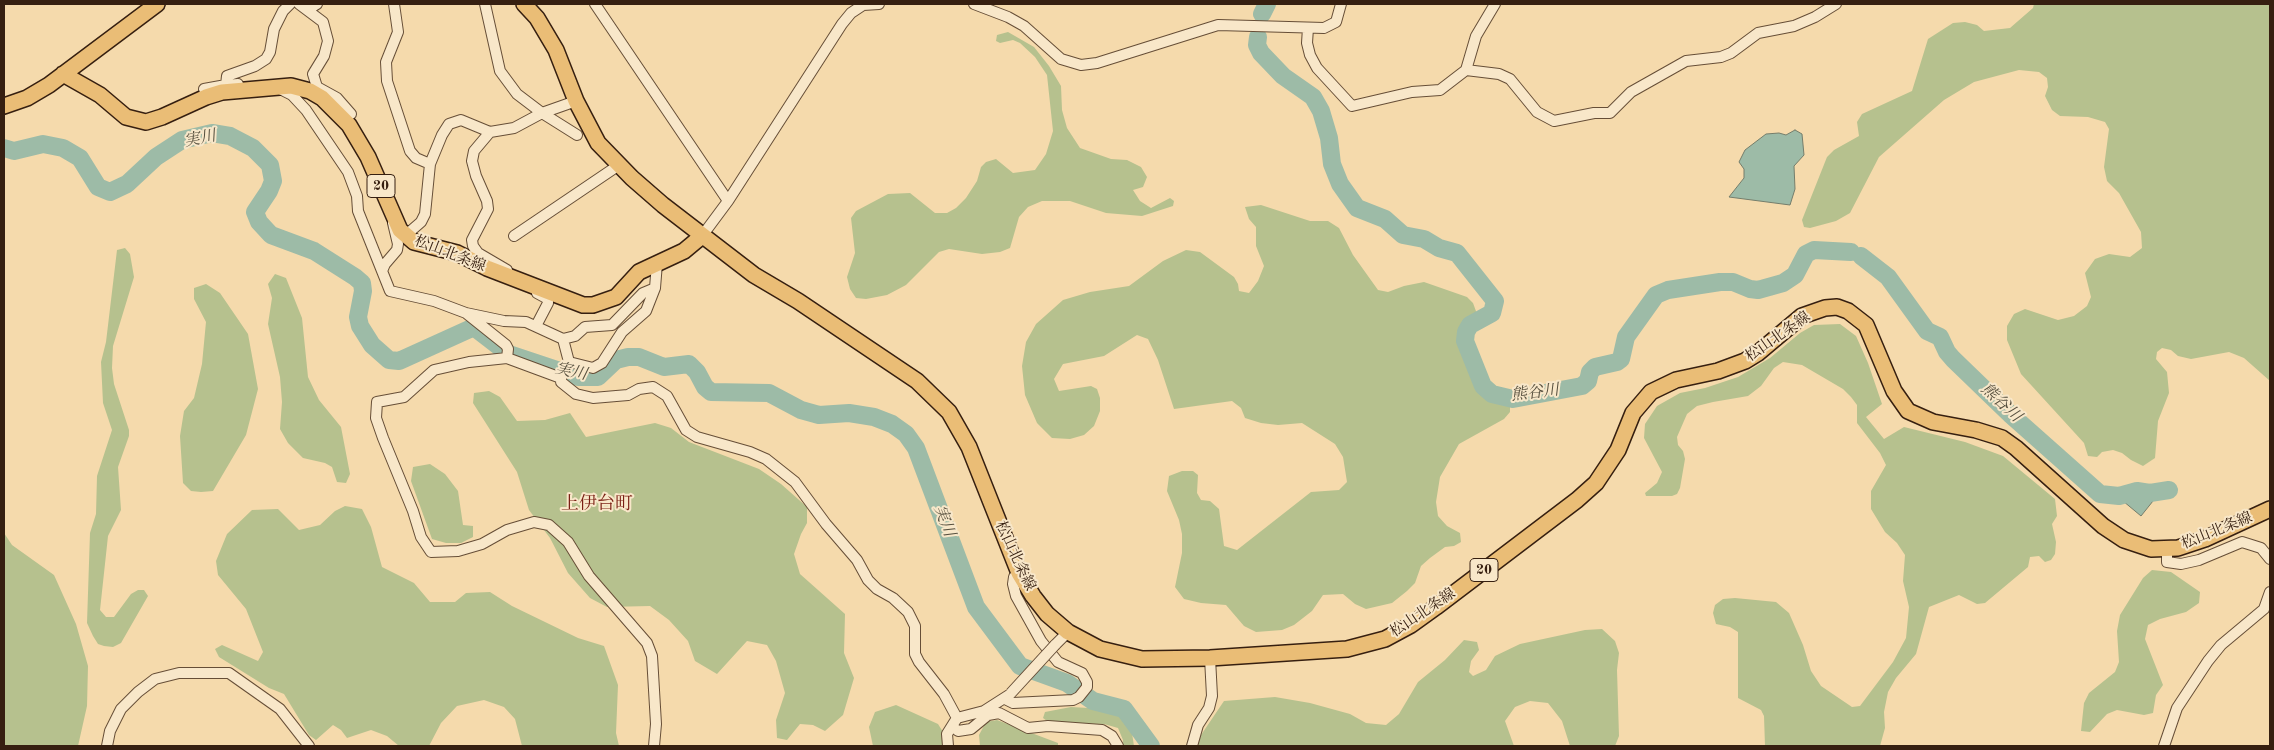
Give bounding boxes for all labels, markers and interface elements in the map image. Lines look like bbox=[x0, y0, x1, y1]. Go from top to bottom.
water label: 実川 bbox=[182, 127, 218, 151]
road number: 20 bbox=[367, 175, 395, 198]
street label: 松山北条線 bbox=[412, 232, 488, 276]
street label: 松山北条線 bbox=[1742, 308, 1814, 366]
water label: 実川 bbox=[553, 359, 589, 385]
water label: 熊谷川 bbox=[1977, 380, 2025, 426]
water label: 熊谷川 bbox=[1510, 381, 1560, 405]
district label: 上伊台町 bbox=[561, 493, 633, 515]
water label: 実川 bbox=[929, 503, 959, 539]
street label: 松山北条線 bbox=[2179, 509, 2255, 553]
street label: 松山北条線 bbox=[991, 518, 1039, 594]
road number: 20 bbox=[1470, 558, 1498, 582]
street label: 松山北条線 bbox=[1387, 585, 1459, 641]

